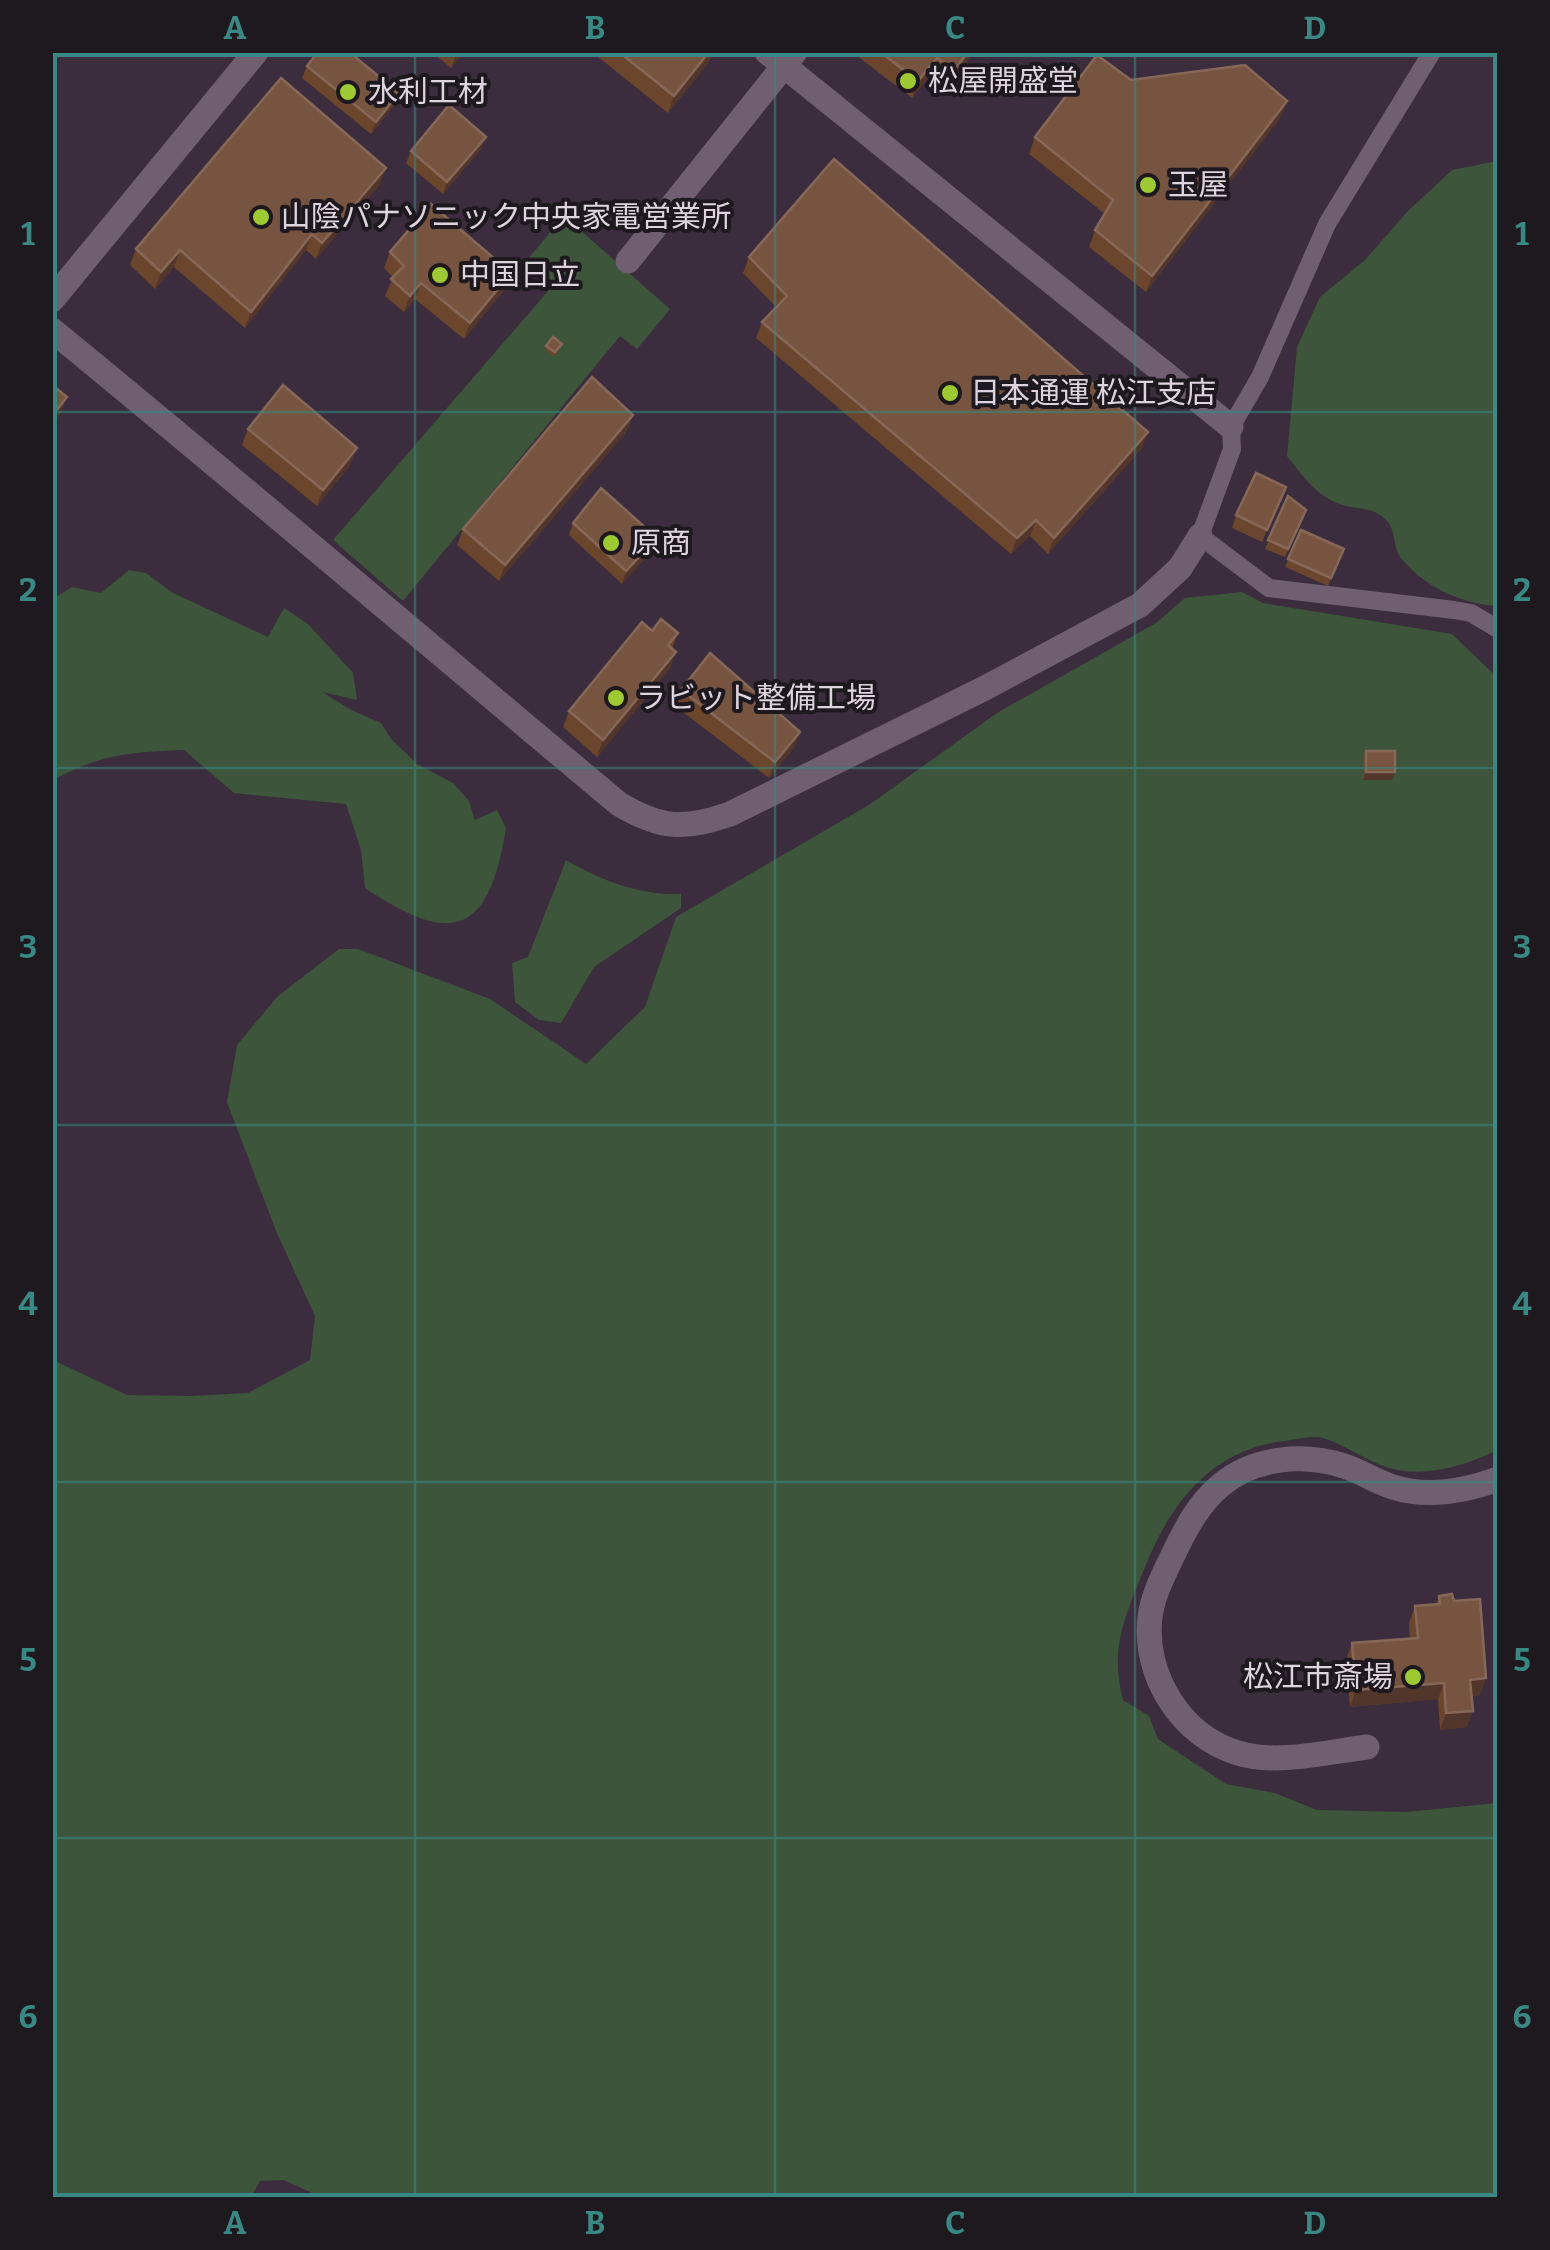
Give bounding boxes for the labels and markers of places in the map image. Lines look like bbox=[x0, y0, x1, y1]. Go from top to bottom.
place label: 松屋開盛堂 bbox=[928, 63, 1078, 99]
marker: 松屋開盛堂 bbox=[897, 70, 919, 92]
place label: 水利工材 bbox=[368, 74, 488, 110]
marker: 水利工材 bbox=[337, 81, 359, 103]
place label: 玉屋 bbox=[1168, 167, 1228, 203]
marker: 玉屋 bbox=[1137, 174, 1159, 196]
place label: 山陰パナソニック中央家電営業所 bbox=[281, 199, 731, 235]
marker: 山陰パナソニック中央家電営業所 bbox=[250, 206, 272, 228]
place label: 中国日立 bbox=[460, 257, 580, 293]
marker: 中国日立 bbox=[429, 264, 451, 286]
place label: 日本通運 松江支店 bbox=[970, 375, 1216, 411]
marker: 日本通運 松江支店 bbox=[939, 382, 961, 404]
place label: 原商 bbox=[631, 525, 691, 561]
marker: 原商 bbox=[600, 532, 622, 554]
place label: ラビット整備工場 bbox=[636, 680, 876, 716]
marker: ラビット整備工場 bbox=[605, 687, 627, 709]
place label: 松江市斎場 bbox=[1243, 1659, 1393, 1695]
marker: 松江市斎場 bbox=[1402, 1666, 1424, 1688]

